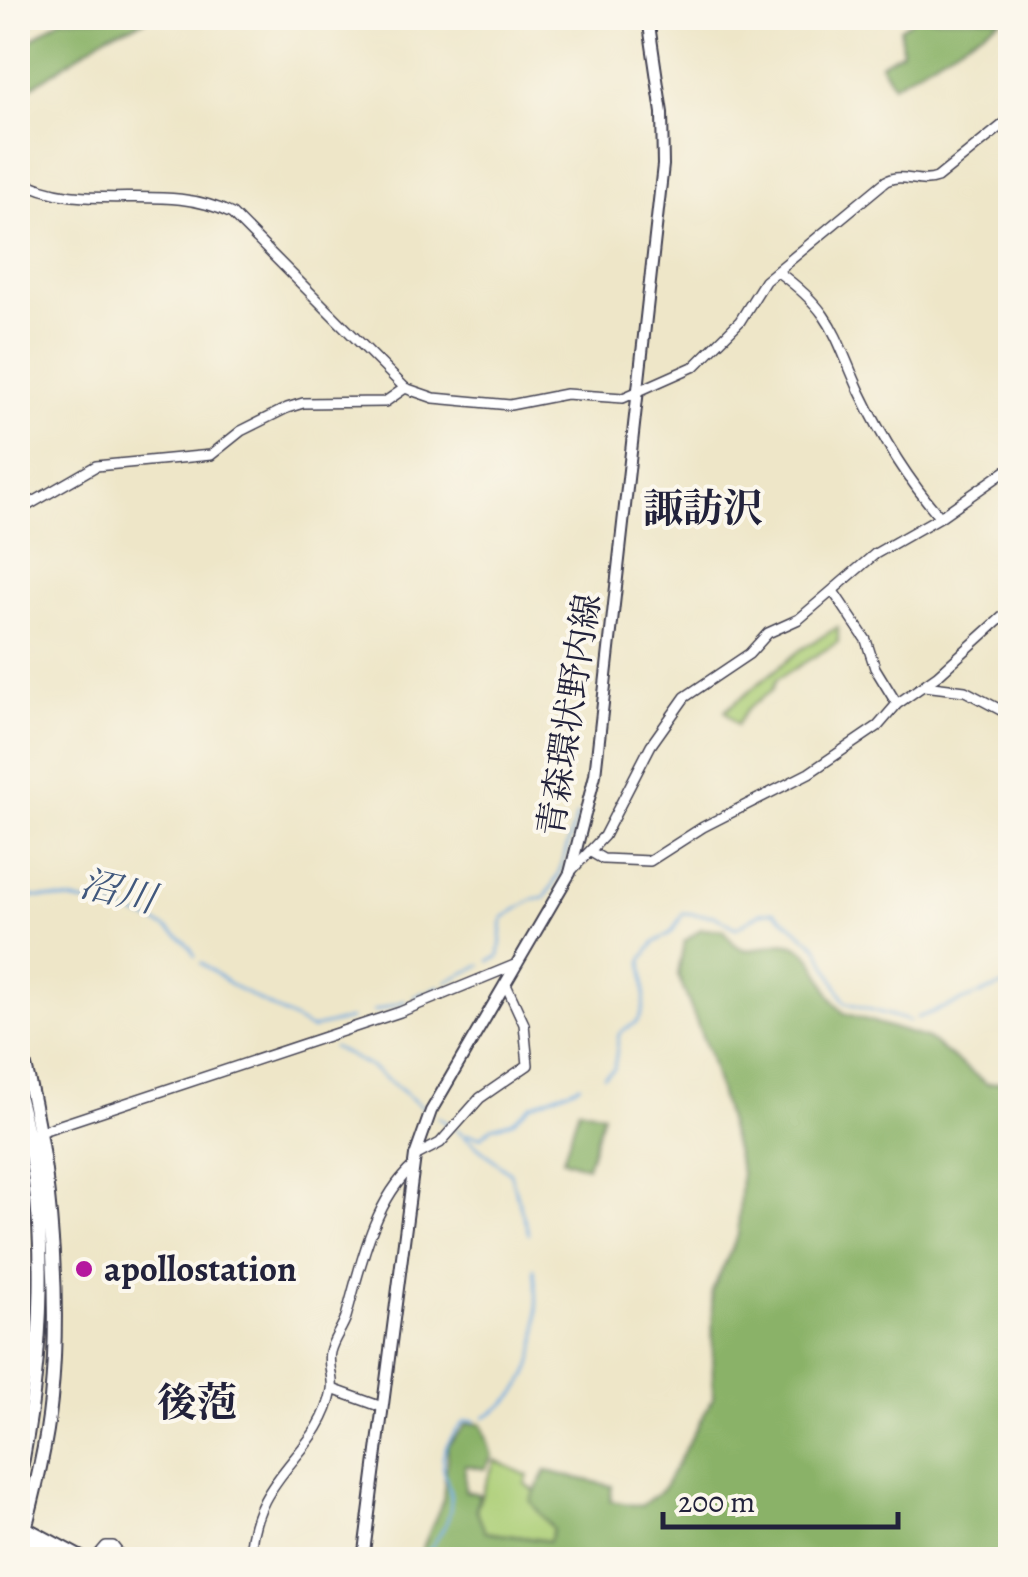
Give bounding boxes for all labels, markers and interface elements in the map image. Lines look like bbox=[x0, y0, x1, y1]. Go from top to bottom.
district label: 諏訪沢 bbox=[643, 481, 763, 536]
street label: 青森環状野内線 bbox=[526, 590, 612, 840]
water label: 沼川 bbox=[75, 857, 165, 926]
place label: apollostation bbox=[104, 1245, 297, 1293]
marker: apollostation bbox=[73, 1258, 95, 1280]
district label: 後萢 bbox=[157, 1375, 237, 1430]
scale bar bbox=[663, 1467, 898, 1529]
text: 200 m bbox=[678, 1482, 755, 1522]

